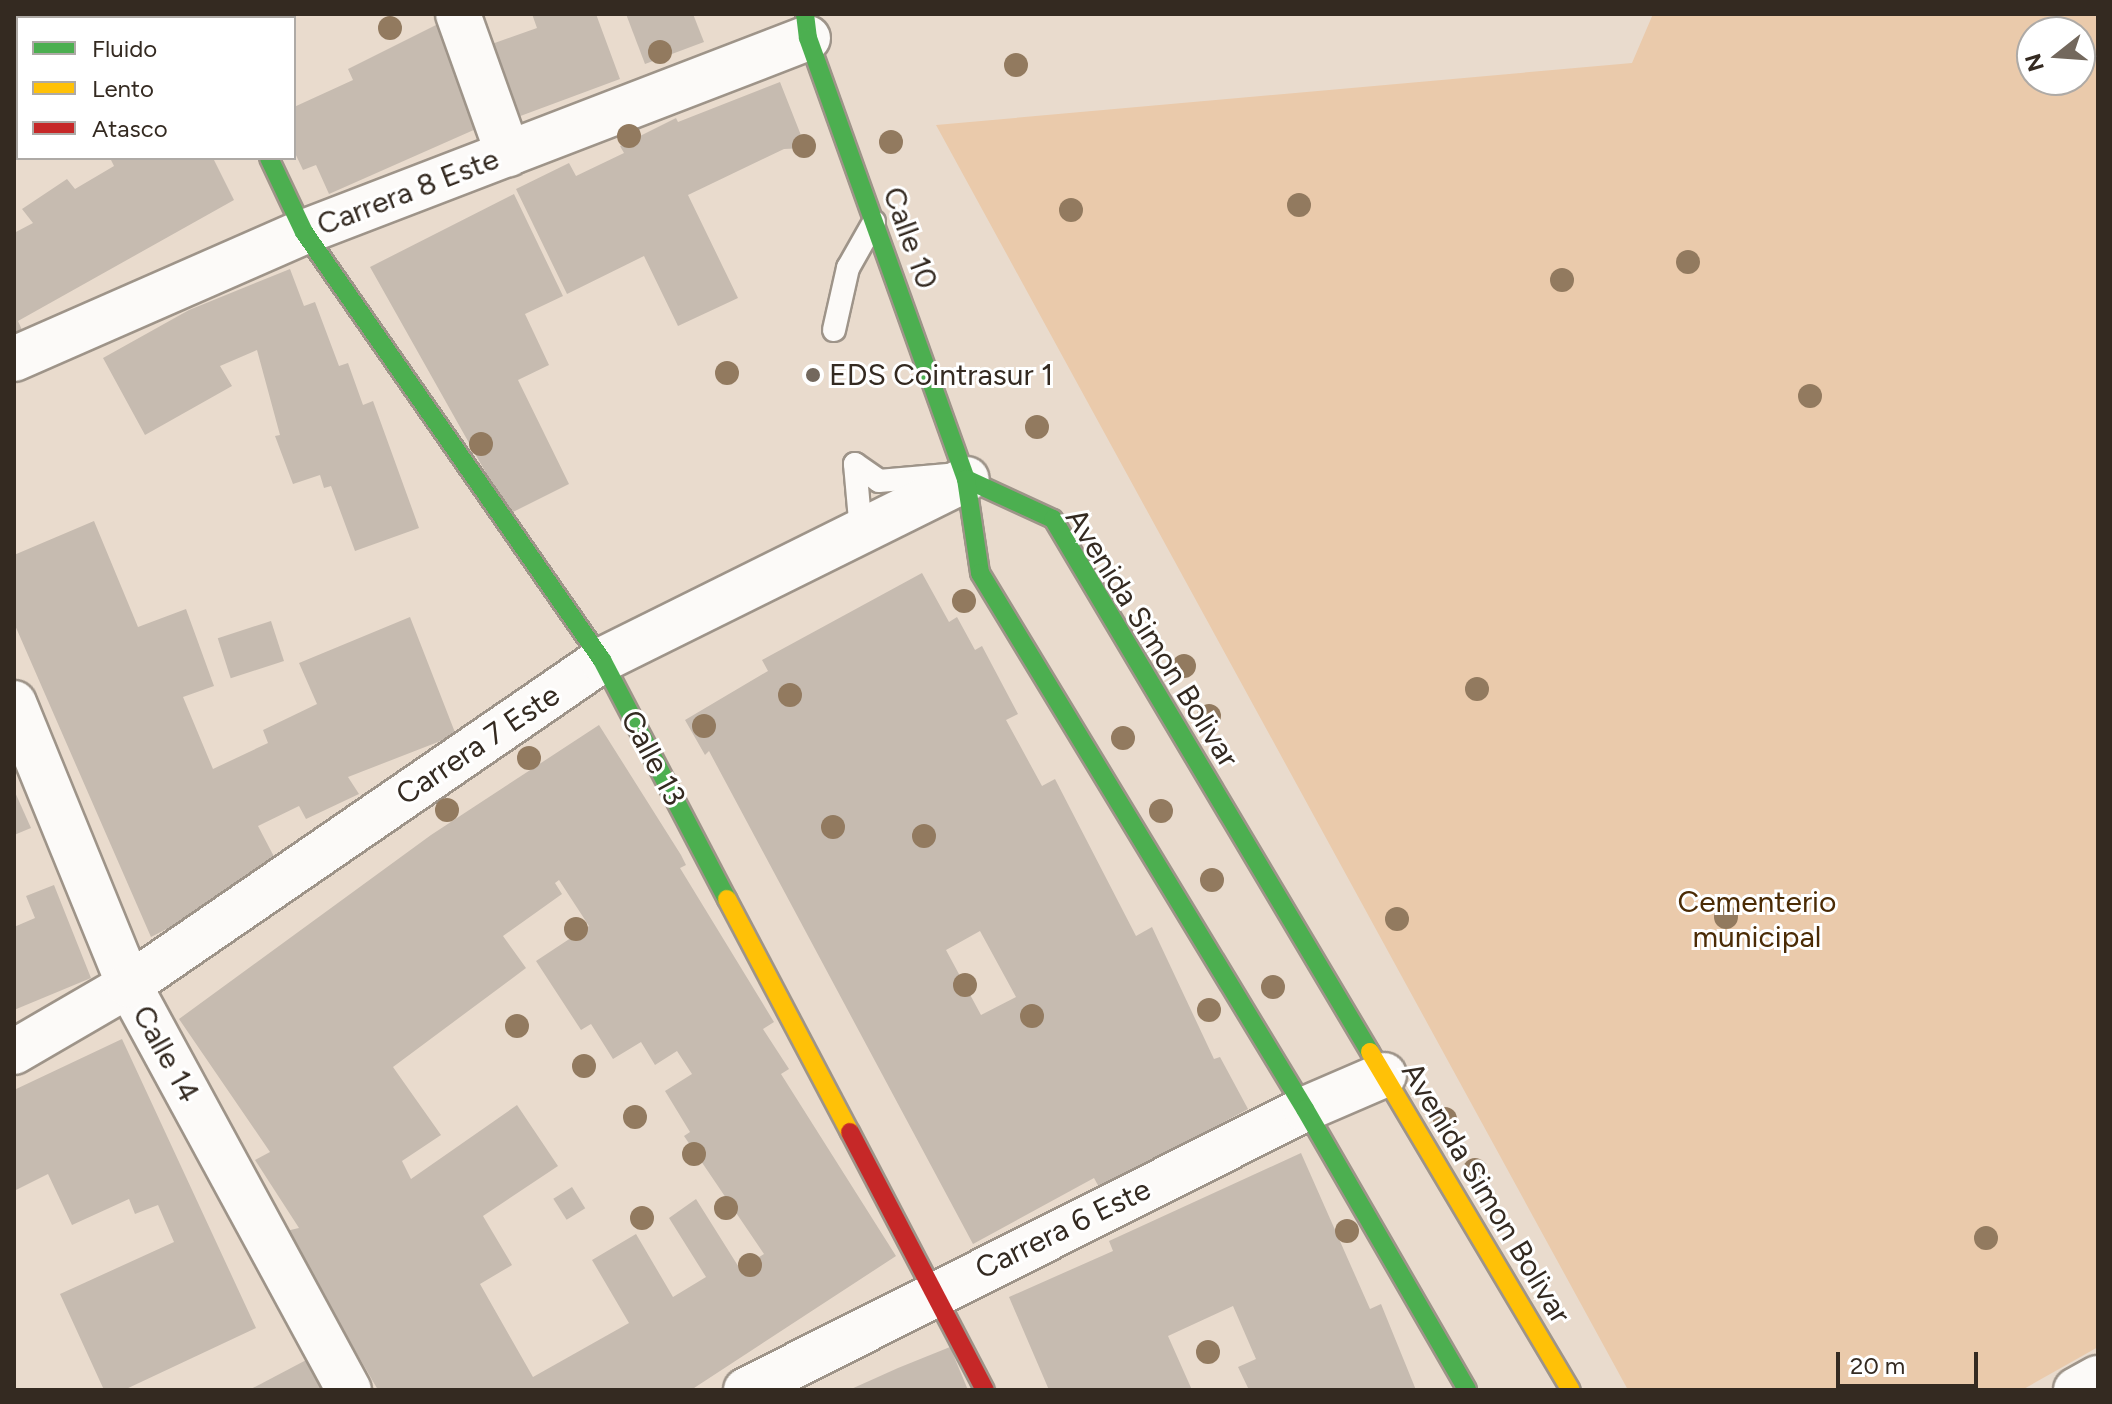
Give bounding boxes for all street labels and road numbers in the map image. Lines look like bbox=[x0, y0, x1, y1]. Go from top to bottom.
street label: Carrera 8 Este bbox=[312, 141, 504, 243]
street label: Calle 10 bbox=[875, 182, 945, 294]
street label: Avenida Simon Bolivar bbox=[1058, 502, 1246, 774]
street label: Carrera 7 Este bbox=[389, 677, 567, 813]
street label: Calle 13 bbox=[613, 704, 693, 812]
street label: Calle 14 bbox=[125, 999, 207, 1109]
street label: Avenida Simon Bolivar bbox=[1394, 1056, 1578, 1330]
street label: Carrera 6 Este bbox=[970, 1171, 1156, 1287]

